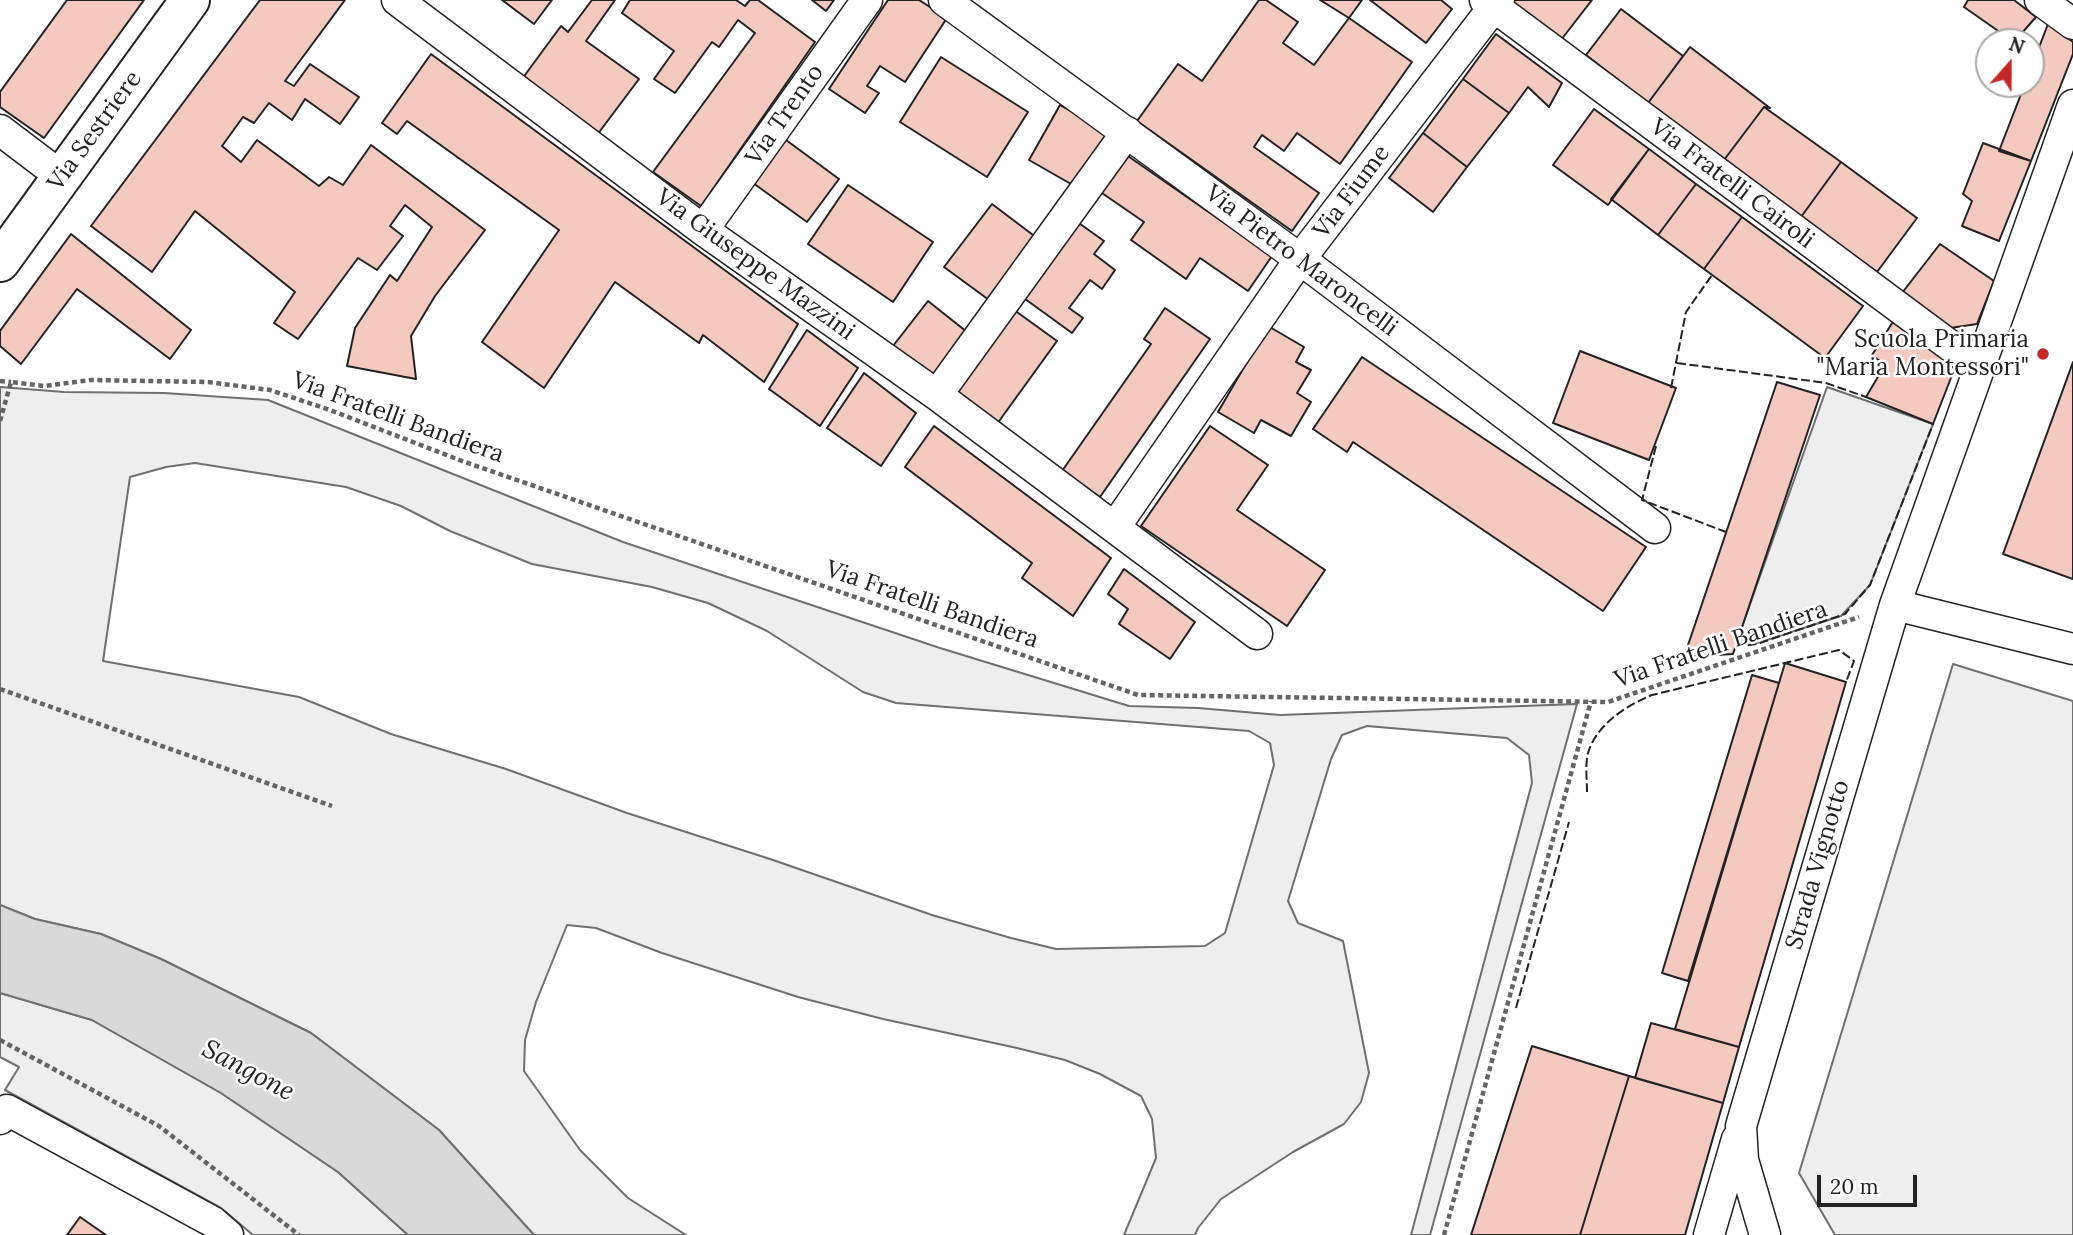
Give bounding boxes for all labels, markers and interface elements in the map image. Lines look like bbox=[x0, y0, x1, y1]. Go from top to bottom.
north arrow bbox=[1975, 28, 2045, 98]
text: N bbox=[2006, 31, 2028, 59]
street label: Via Trento bbox=[740, 59, 830, 171]
street label: Via Sestriere bbox=[42, 65, 148, 197]
street label: Via Fratelli Cairoli bbox=[1644, 113, 1820, 255]
street label: Via Fiume bbox=[1308, 140, 1396, 244]
street label: Via Pietro Maroncelli bbox=[1199, 179, 1403, 343]
street label: Via Giuseppe Mazzini bbox=[650, 183, 860, 347]
place label: Scuola Primaria "Maria Montessori" bbox=[1816, 326, 2029, 382]
marker: Scuola Primaria "Maria Montessori" bbox=[2035, 346, 2051, 362]
street label: Via Fratelli Bandiera bbox=[288, 366, 508, 470]
street label: Via Fratelli Bandiera bbox=[822, 555, 1042, 655]
street label: Via Fratelli Bandiera bbox=[1611, 595, 1831, 695]
street label: Strada Vignotto bbox=[1780, 777, 1856, 953]
water label: Sangone bbox=[196, 1034, 300, 1108]
scale bar bbox=[1821, 1162, 1921, 1206]
text: 20 m bbox=[1830, 1173, 1879, 1200]

